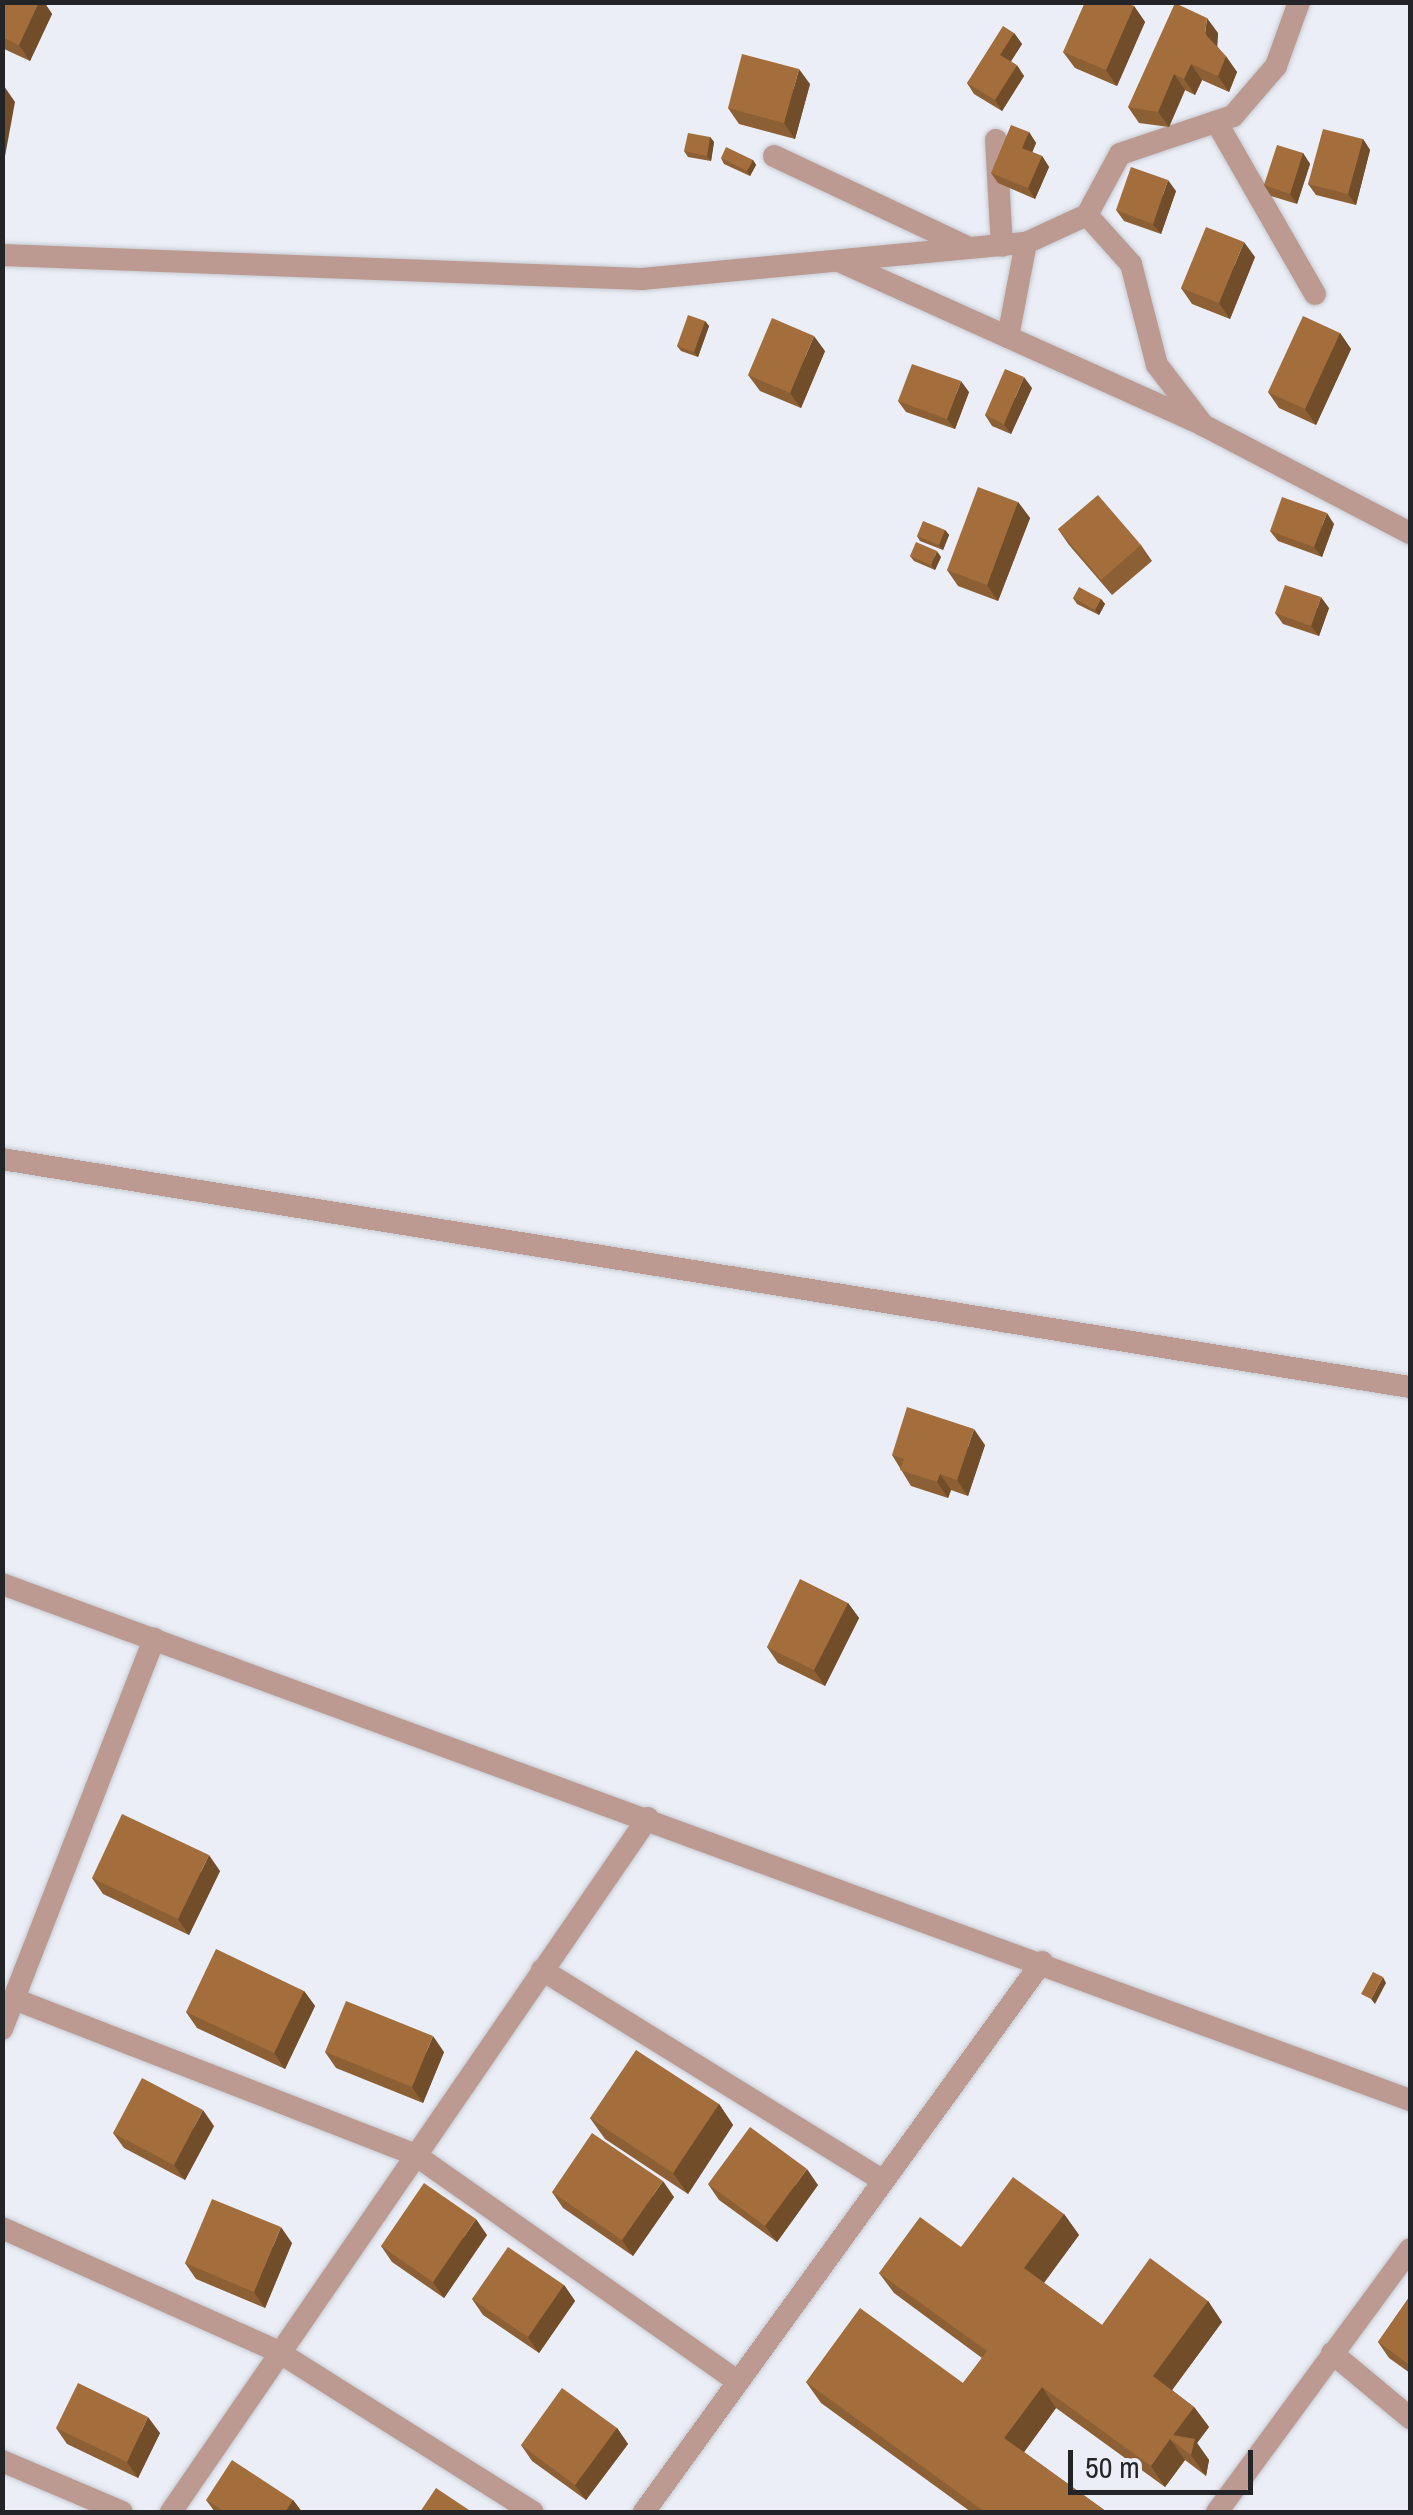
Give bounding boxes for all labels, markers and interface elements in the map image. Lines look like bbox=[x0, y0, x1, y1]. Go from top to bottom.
scale bar bbox=[1073, 2430, 1258, 2492]
text: 50 m bbox=[1085, 2447, 1140, 2487]

